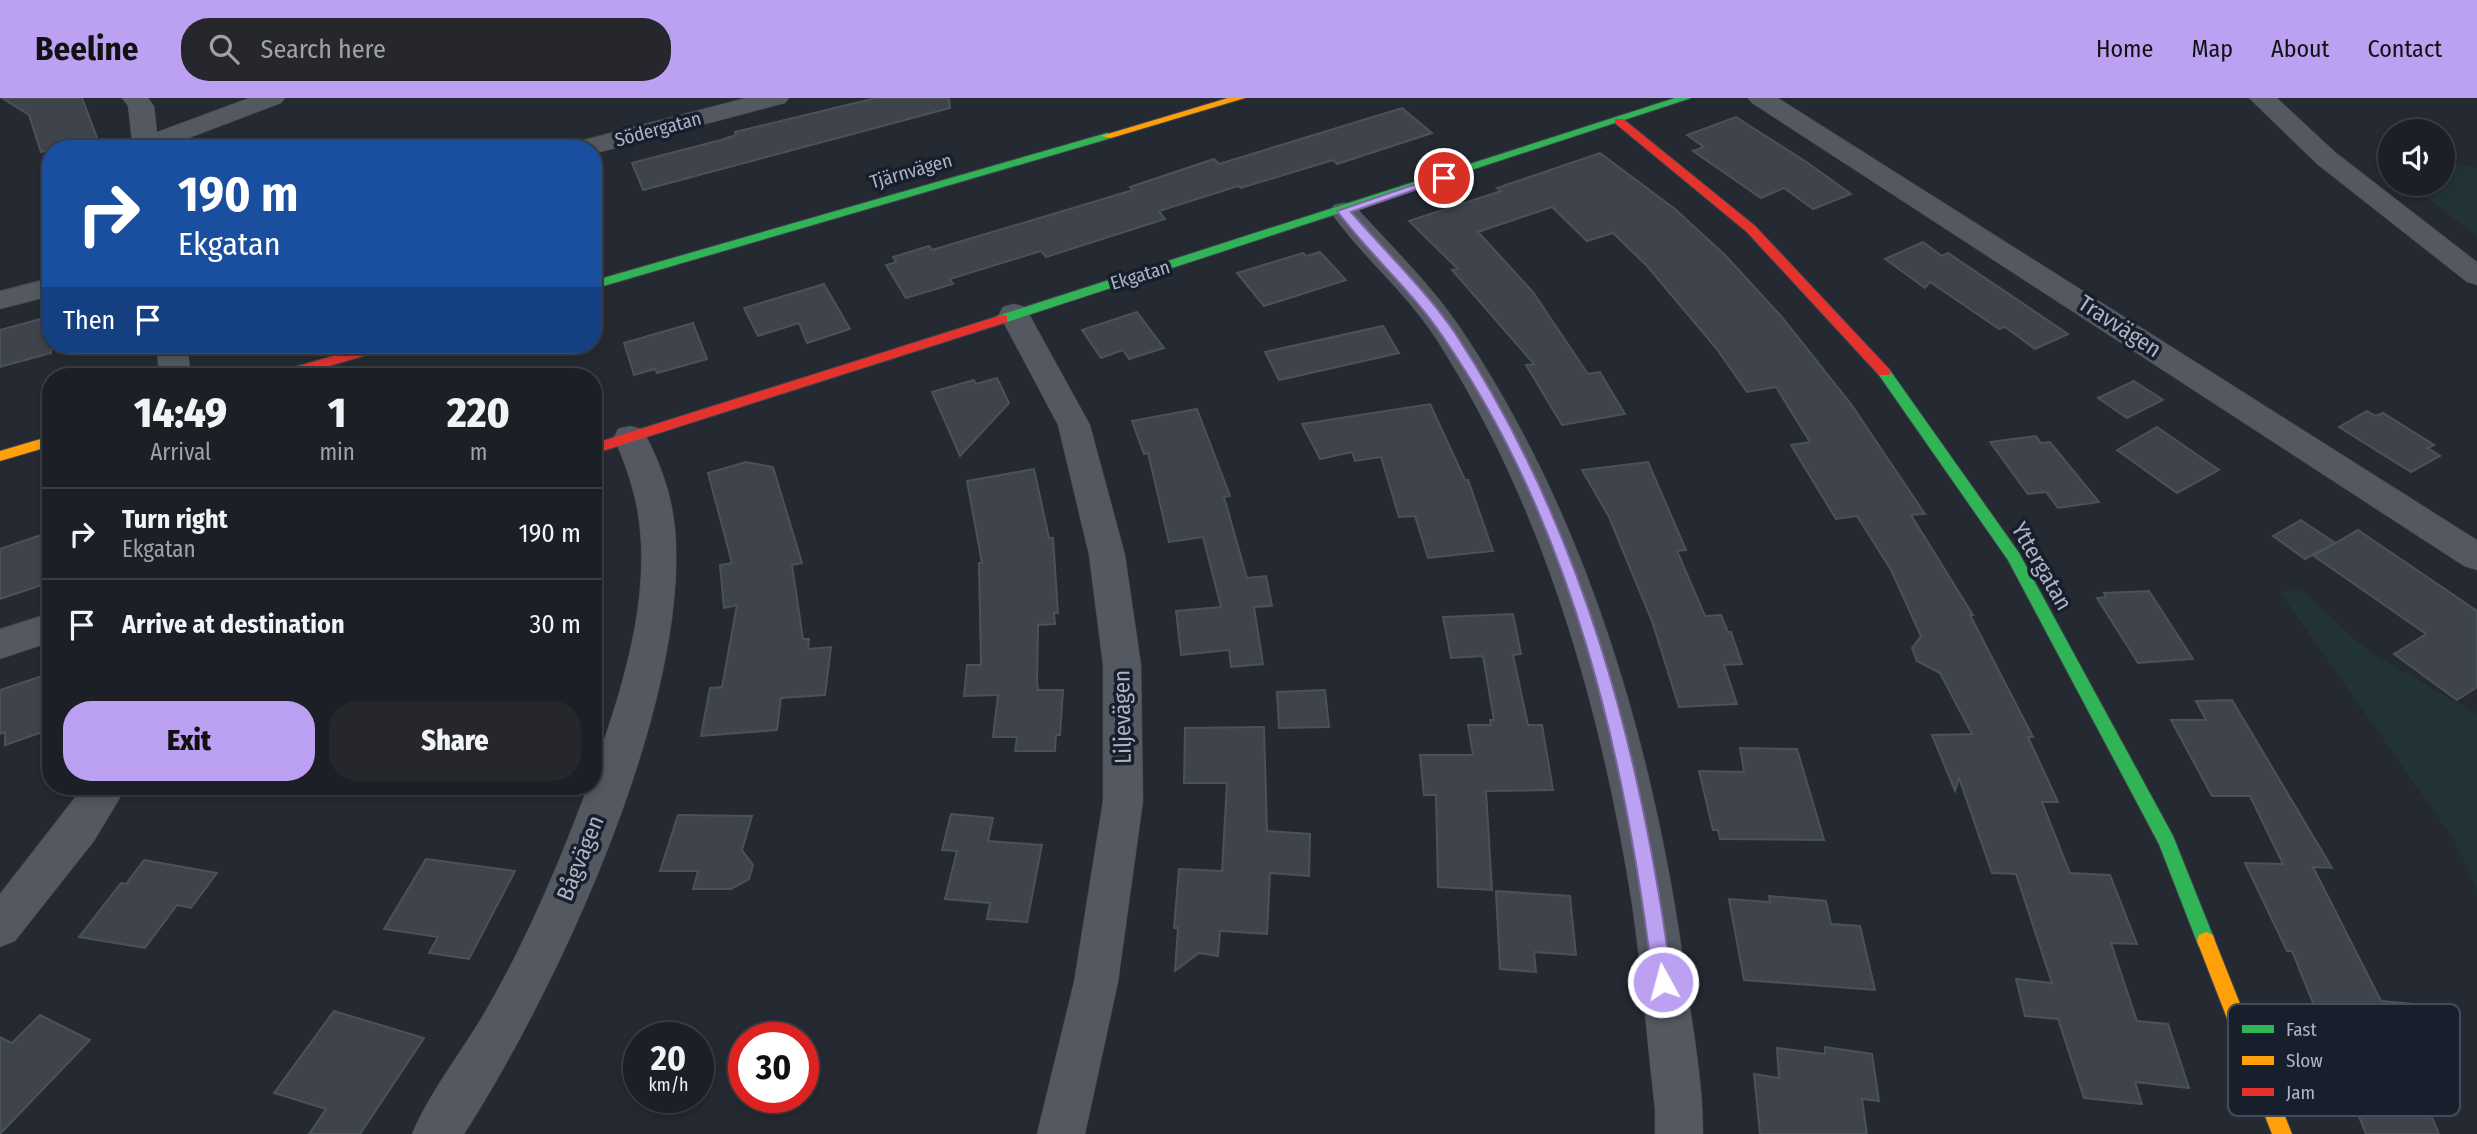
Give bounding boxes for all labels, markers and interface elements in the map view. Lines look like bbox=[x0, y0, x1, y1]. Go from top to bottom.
search box bbox=[181, 18, 671, 81]
text: Beeline bbox=[35, 29, 139, 69]
icon: search bbox=[205, 30, 243, 68]
text: Search here bbox=[261, 34, 386, 65]
text: Home bbox=[2096, 35, 2153, 63]
text: Map bbox=[2191, 35, 2233, 63]
text: About bbox=[2271, 35, 2329, 63]
text: Contact bbox=[2367, 35, 2442, 63]
street label: Södergatan bbox=[612, 106, 704, 152]
map controls bbox=[2378, 119, 2455, 196]
button: sound bbox=[2378, 119, 2455, 196]
street label: Tjärnvägen bbox=[867, 148, 955, 194]
pin bbox=[1414, 148, 1474, 208]
icon: arrive bbox=[1425, 159, 1463, 197]
text: 190 m bbox=[178, 165, 298, 224]
icon: right bbox=[63, 168, 154, 259]
text: Ekgatan bbox=[178, 225, 281, 263]
street label: Ekgatan bbox=[1108, 255, 1172, 295]
street label: Travvägen bbox=[2073, 289, 2167, 363]
icon: arrive bbox=[129, 301, 167, 339]
text: Then bbox=[63, 305, 115, 336]
text: 14:49 bbox=[134, 388, 227, 438]
text: 1 bbox=[328, 388, 346, 438]
text: 220 bbox=[447, 388, 510, 438]
text: Arrival bbox=[150, 438, 211, 466]
text: min bbox=[319, 438, 355, 466]
text: m bbox=[470, 438, 487, 466]
text: Turn right bbox=[122, 504, 228, 535]
icon: right bbox=[63, 515, 101, 553]
street label: Yttergatan bbox=[2006, 517, 2078, 615]
text: 190 m bbox=[519, 518, 581, 549]
text: Ekgatan bbox=[122, 535, 196, 563]
icon: arrive bbox=[63, 606, 101, 644]
text: Arrive at destination bbox=[122, 609, 345, 640]
text: 30 m bbox=[530, 609, 581, 640]
street label: Liljevägen bbox=[1107, 670, 1137, 764]
button: Exit bbox=[63, 701, 315, 781]
button: Share bbox=[329, 701, 581, 781]
street label: Bågvägen bbox=[550, 811, 610, 905]
position arrow bbox=[1626, 945, 1700, 1019]
legend bbox=[2228, 1004, 2460, 1116]
text: Fast bbox=[2286, 1018, 2317, 1041]
speed limit sign: 30 bbox=[728, 1022, 819, 1113]
text: 20 bbox=[651, 1037, 686, 1079]
text: Slow bbox=[2286, 1049, 2323, 1072]
text: km/h bbox=[648, 1074, 689, 1096]
text: Jam bbox=[2286, 1081, 2315, 1104]

